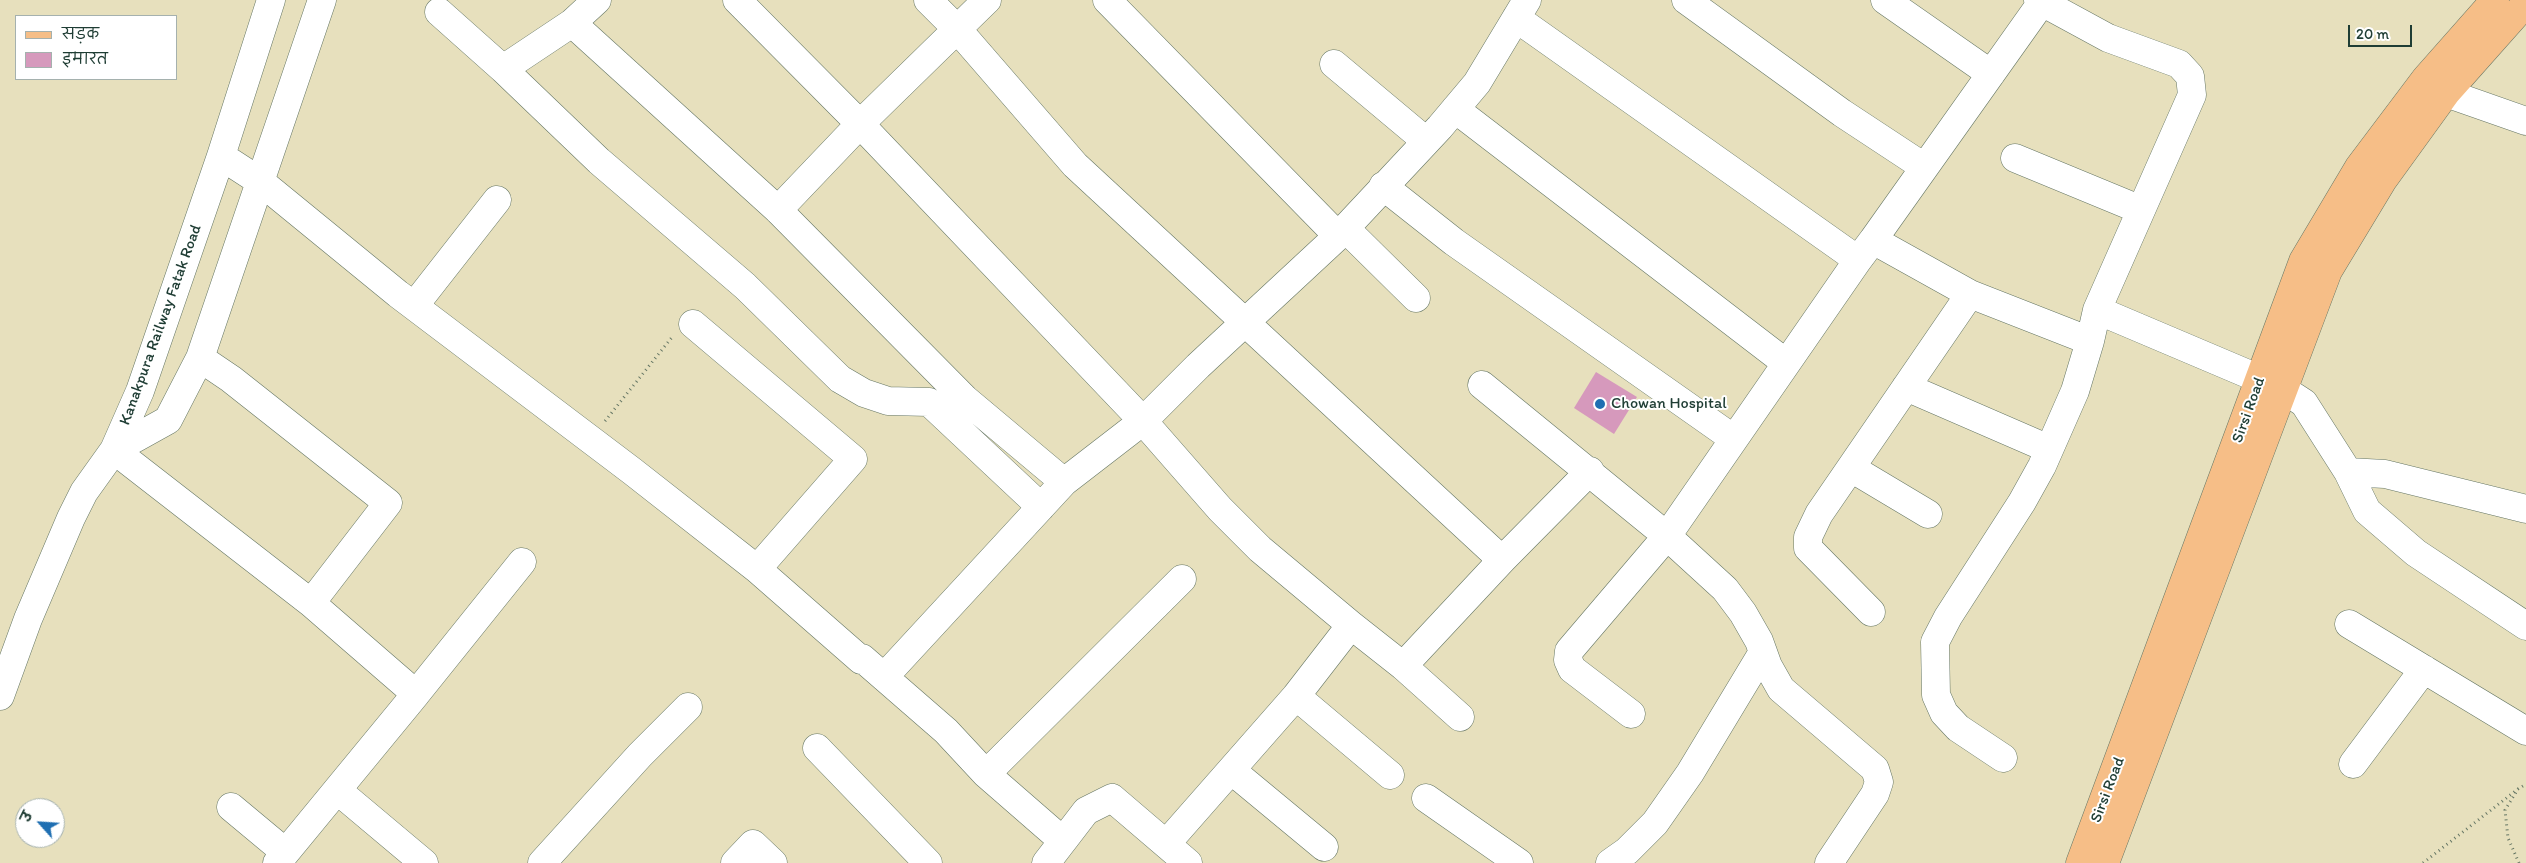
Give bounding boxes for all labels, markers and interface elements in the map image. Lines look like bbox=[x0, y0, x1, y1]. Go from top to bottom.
legend bbox=[15, 15, 178, 80]
scale bar bbox=[2351, 15, 2415, 47]
text: सड़क bbox=[62, 25, 99, 43]
text: 20 m bbox=[2356, 25, 2389, 43]
text: इमारत bbox=[62, 50, 108, 68]
street label: Kanakpura Railway Fatak Road bbox=[116, 222, 206, 428]
street label: Sirsi Road bbox=[2228, 374, 2270, 446]
place label: Chowan Hospital bbox=[1611, 394, 1727, 414]
marker: Chowan Hospital bbox=[1593, 397, 1607, 411]
street label: Sirsi Road bbox=[2087, 754, 2129, 826]
north arrow bbox=[15, 798, 65, 848]
text: उ bbox=[17, 809, 37, 825]

